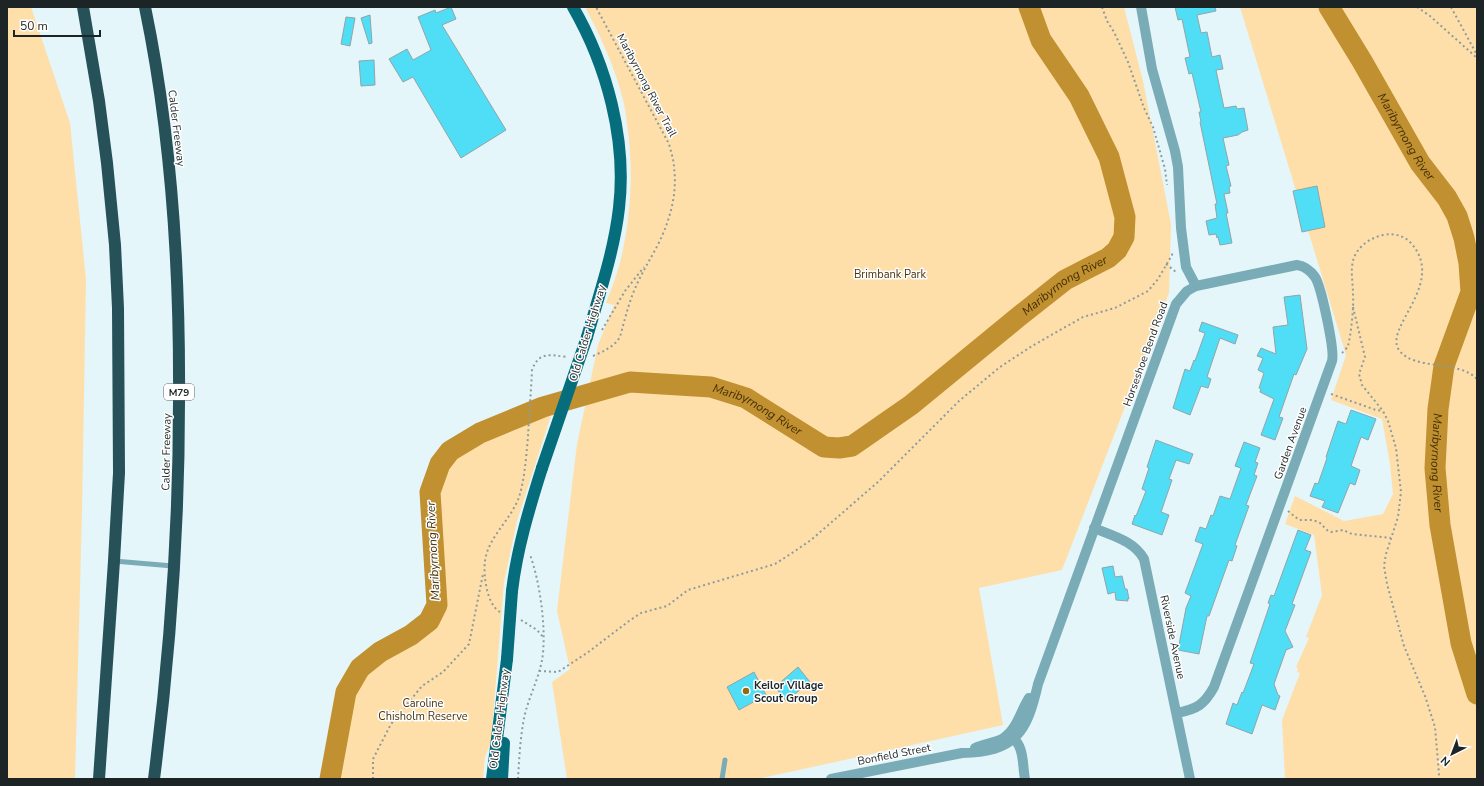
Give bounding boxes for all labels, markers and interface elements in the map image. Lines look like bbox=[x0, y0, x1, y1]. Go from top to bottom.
scale bar bbox=[14, 12, 100, 38]
text: 50 m bbox=[20, 18, 48, 34]
street label: Maribyrnong River Trail bbox=[613, 31, 681, 140]
street label: Calder Freeway bbox=[164, 89, 189, 168]
water label: Maribyrnong River bbox=[1374, 90, 1439, 184]
water label: Maribyrnong River bbox=[1019, 251, 1111, 319]
park label: Brimbank Park bbox=[854, 267, 927, 282]
street label: Old Calder Highway bbox=[566, 283, 609, 383]
street label: Horseshoe Bend Road bbox=[1120, 300, 1171, 409]
water label: Maribyrnong River bbox=[711, 380, 806, 440]
road number: M79 bbox=[164, 384, 194, 400]
street label: Garden Avenue bbox=[1270, 405, 1311, 482]
street label: Calder Freeway bbox=[158, 413, 175, 491]
water label: Maribyrnong River bbox=[1427, 413, 1447, 514]
water label: Maribyrnong River bbox=[422, 500, 444, 601]
street label: Riverside Avenue bbox=[1156, 594, 1189, 681]
street label: Old Calder Highway bbox=[486, 668, 513, 770]
place label: Keilor Village Scout Group bbox=[754, 678, 823, 706]
marker: Keilor Village Scout Group bbox=[741, 686, 751, 696]
park label: Caroline Chisholm Reserve bbox=[378, 696, 468, 724]
north arrow bbox=[1432, 734, 1472, 774]
street label: Bonfield Street bbox=[856, 740, 932, 769]
text: N bbox=[1438, 753, 1454, 769]

